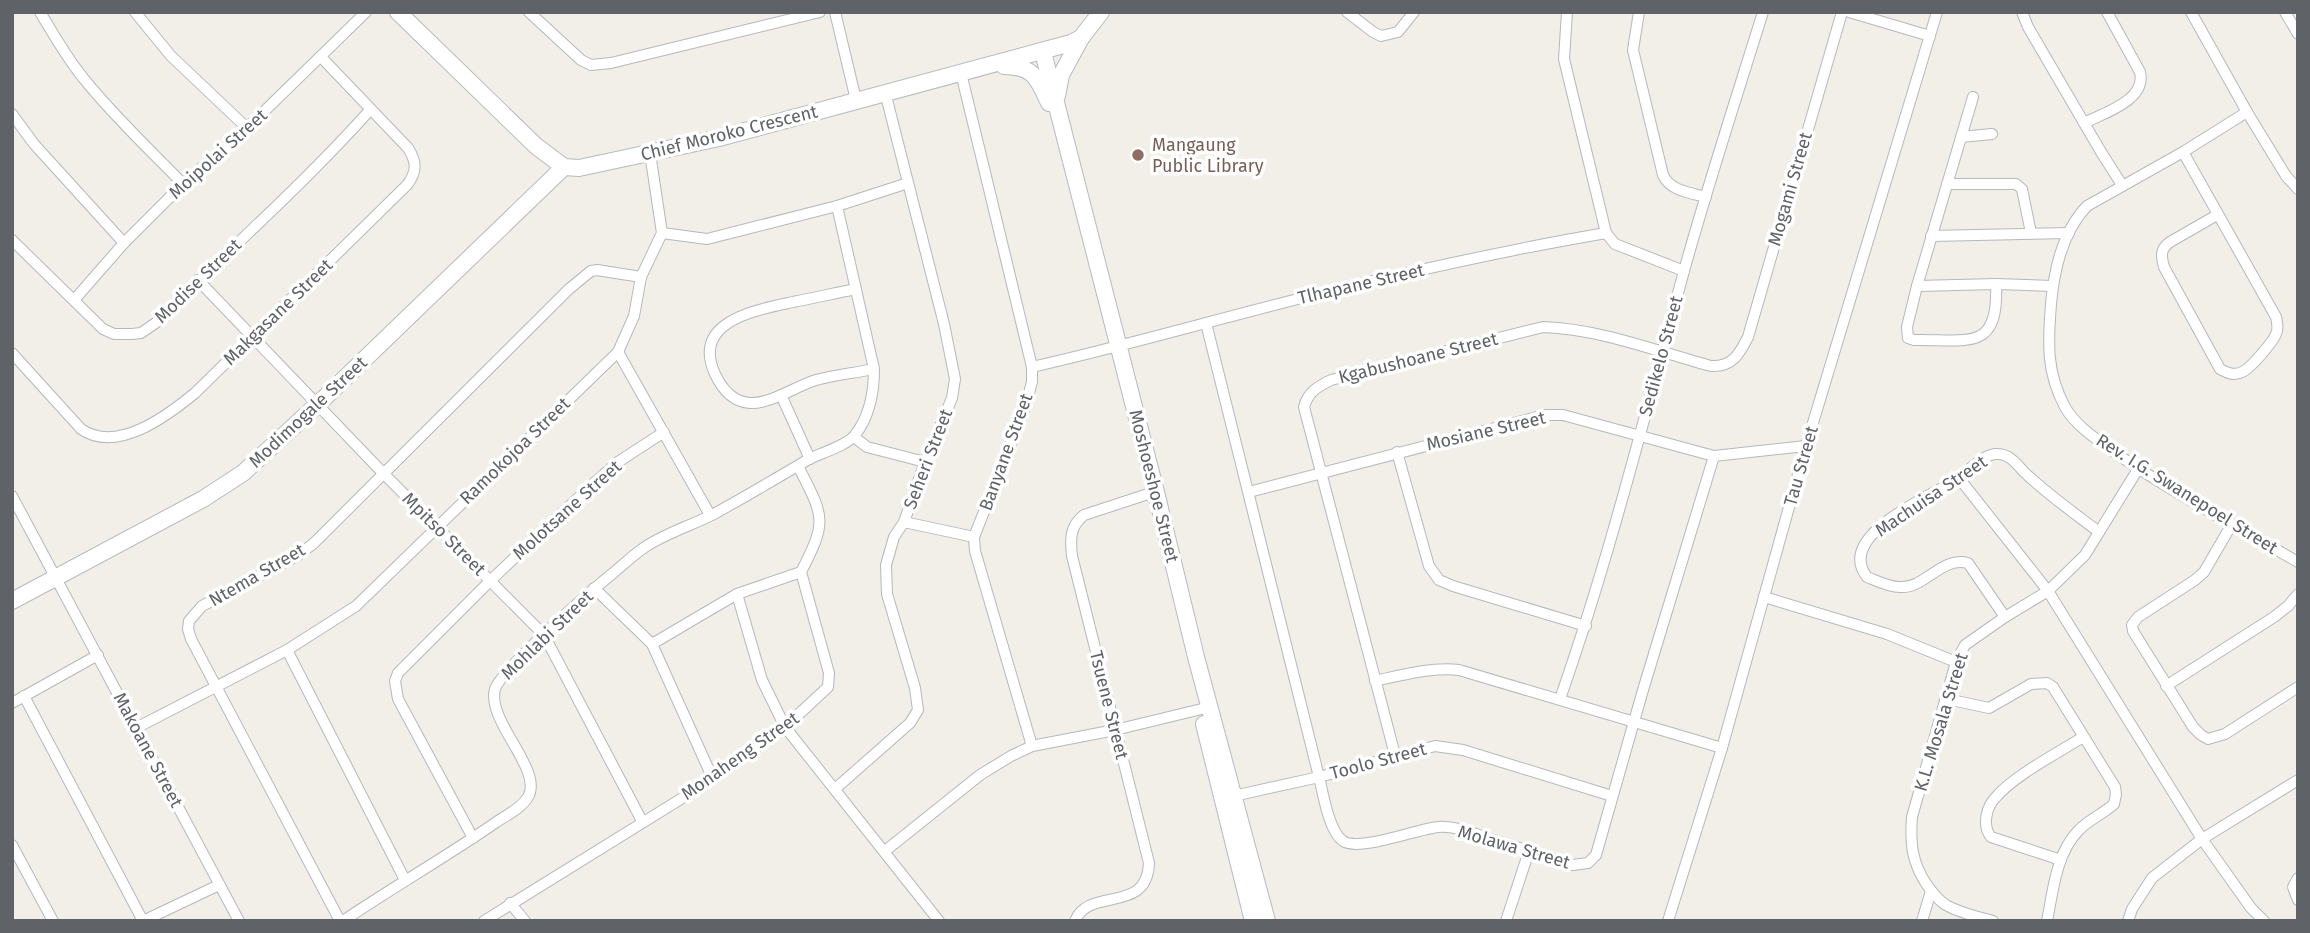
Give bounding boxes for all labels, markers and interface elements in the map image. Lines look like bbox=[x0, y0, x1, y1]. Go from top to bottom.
street label: Chief Moroko Crescent bbox=[638, 100, 820, 166]
street label: Moipolai Street bbox=[164, 104, 272, 204]
street label: Mogami Street bbox=[1763, 129, 1817, 248]
place label: Mangaung Public Library bbox=[1152, 134, 1264, 177]
marker: Mangaung Public Library bbox=[1130, 147, 1146, 163]
street label: Modise Street bbox=[150, 234, 246, 328]
street label: Makgasane Street bbox=[219, 254, 338, 370]
street label: Tlhapane Street bbox=[1296, 259, 1427, 309]
street label: Sedikelo Street bbox=[1634, 293, 1688, 419]
street label: Kgabushoane Street bbox=[1336, 327, 1500, 388]
street label: Modimogale Street bbox=[244, 351, 372, 472]
street label: Banyane Street bbox=[975, 390, 1038, 514]
street label: Ramokojoa Street bbox=[455, 392, 575, 509]
street label: Seheri Street bbox=[899, 405, 957, 512]
street label: Mosiane Street bbox=[1424, 406, 1548, 455]
street label: Moshoeshoe Street bbox=[1124, 407, 1184, 565]
street label: Tau Street bbox=[1779, 423, 1823, 509]
street label: Rev. I.G. Swanepoel Street bbox=[2092, 429, 2282, 559]
street label: Machuisa Street bbox=[1871, 450, 1992, 542]
street label: Molotsane Street bbox=[508, 455, 626, 565]
street label: Mpitso Street bbox=[398, 488, 491, 581]
street label: Ntema Street bbox=[205, 538, 309, 611]
street label: Mohlabi Street bbox=[496, 585, 598, 684]
street label: Tsuene Street bbox=[1085, 648, 1133, 762]
street label: K.L. Mosala Street bbox=[1909, 649, 1973, 794]
street label: Makoane Street bbox=[108, 689, 188, 812]
street label: Monaheng Street bbox=[677, 707, 804, 805]
street label: Toolo Street bbox=[1328, 737, 1429, 784]
street label: Molawa Street bbox=[1455, 821, 1573, 874]

